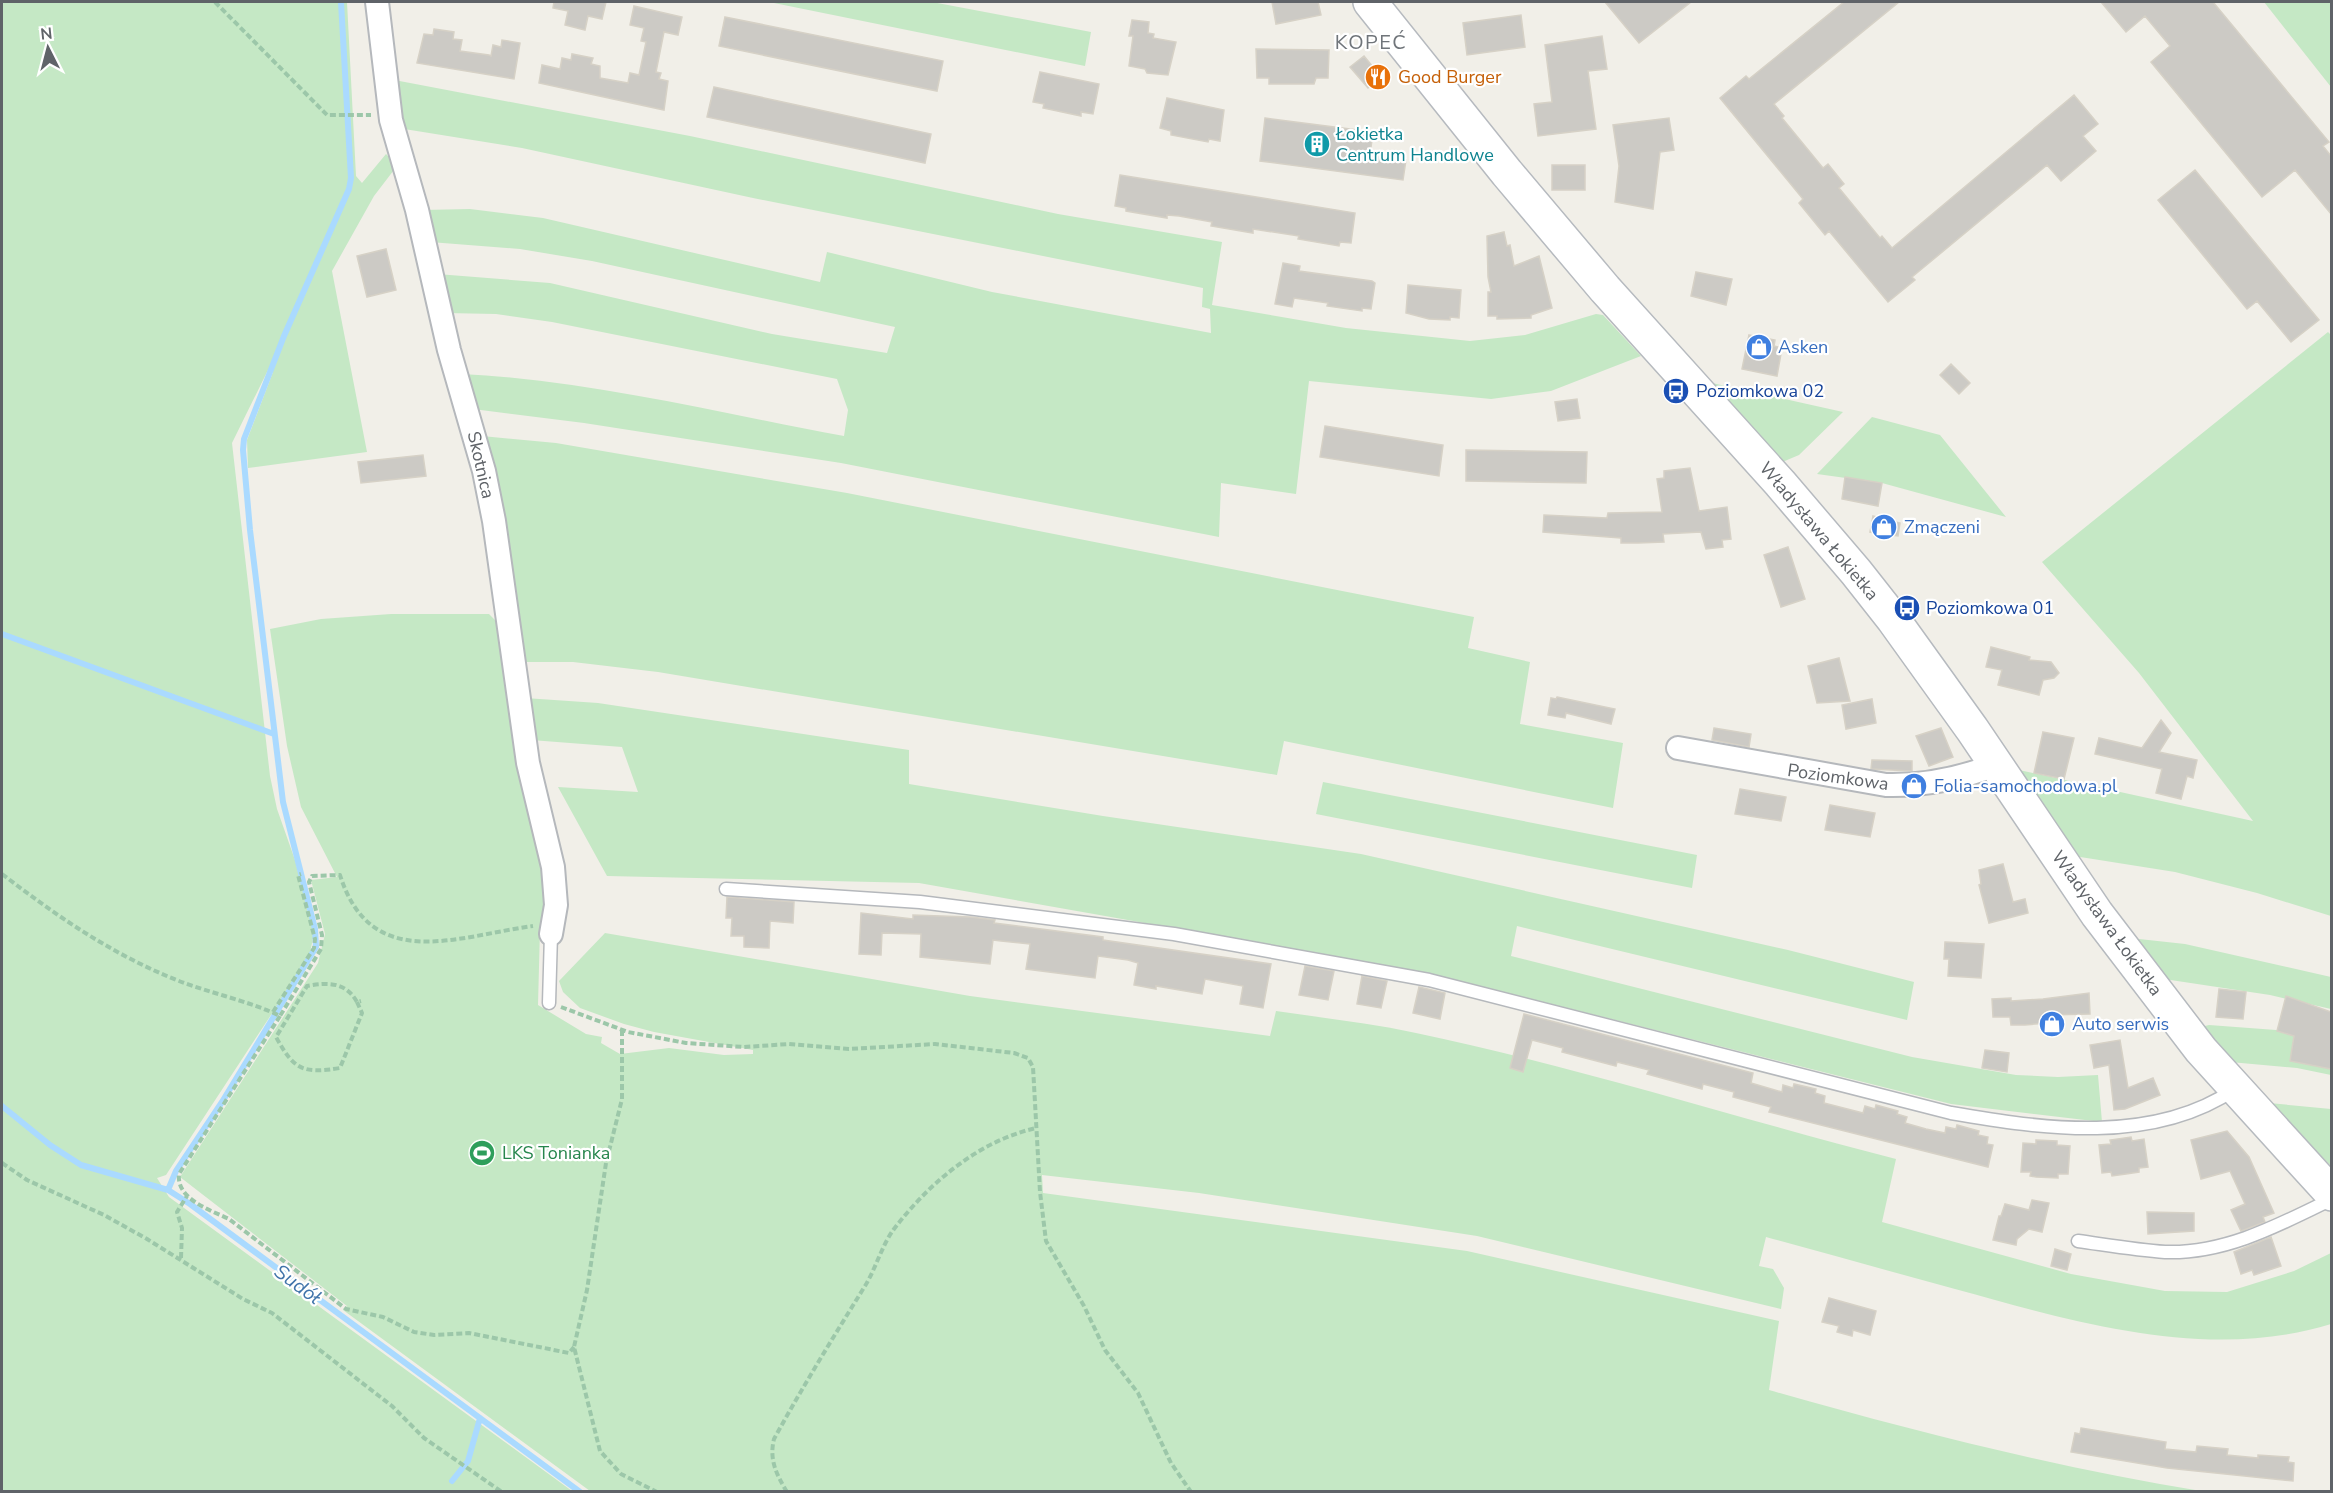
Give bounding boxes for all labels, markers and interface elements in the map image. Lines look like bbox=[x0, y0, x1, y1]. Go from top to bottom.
north arrow bbox=[18, 18, 78, 78]
text: N bbox=[39, 23, 54, 46]
district label: KOPEĆ bbox=[1335, 29, 1407, 56]
restaurant icon: Good Burger bbox=[1363, 62, 1393, 92]
place label: Good Burger bbox=[1398, 65, 1502, 89]
place label: Łokietka Centrum Handlowe bbox=[1335, 122, 1494, 167]
building icon: Łokietka Centrum Handlowe bbox=[1302, 129, 1332, 159]
shop icon: Asken bbox=[1744, 332, 1774, 362]
place label: Asken bbox=[1778, 335, 1828, 359]
bus stop icon: Poziomkowa 02 bbox=[1661, 376, 1691, 406]
place label: Poziomkowa 02 bbox=[1696, 379, 1824, 403]
street label: Skotnica bbox=[462, 429, 500, 501]
street label: Władysława Łokietka bbox=[1754, 457, 1884, 605]
shop icon: Zmączeni bbox=[1869, 512, 1899, 542]
place label: Zmączeni bbox=[1904, 515, 1980, 539]
bus stop icon: Poziomkowa 01 bbox=[1892, 593, 1922, 623]
place label: Poziomkowa 01 bbox=[1926, 596, 2054, 620]
street label: Poziomkowa bbox=[1786, 758, 1890, 796]
shop icon: Folia-samochodowa.pl bbox=[1899, 771, 1929, 801]
place label: Folia-samochodowa.pl bbox=[1934, 774, 2118, 798]
street label: Władysława Łokietka bbox=[2046, 846, 2168, 1000]
shop icon: Auto serwis bbox=[2037, 1009, 2067, 1039]
place label: Auto serwis bbox=[2072, 1012, 2169, 1036]
sports icon: LKS Tonianka bbox=[467, 1138, 497, 1168]
place label: LKS Tonianka bbox=[502, 1141, 610, 1165]
water label: Sudół bbox=[269, 1258, 327, 1311]

